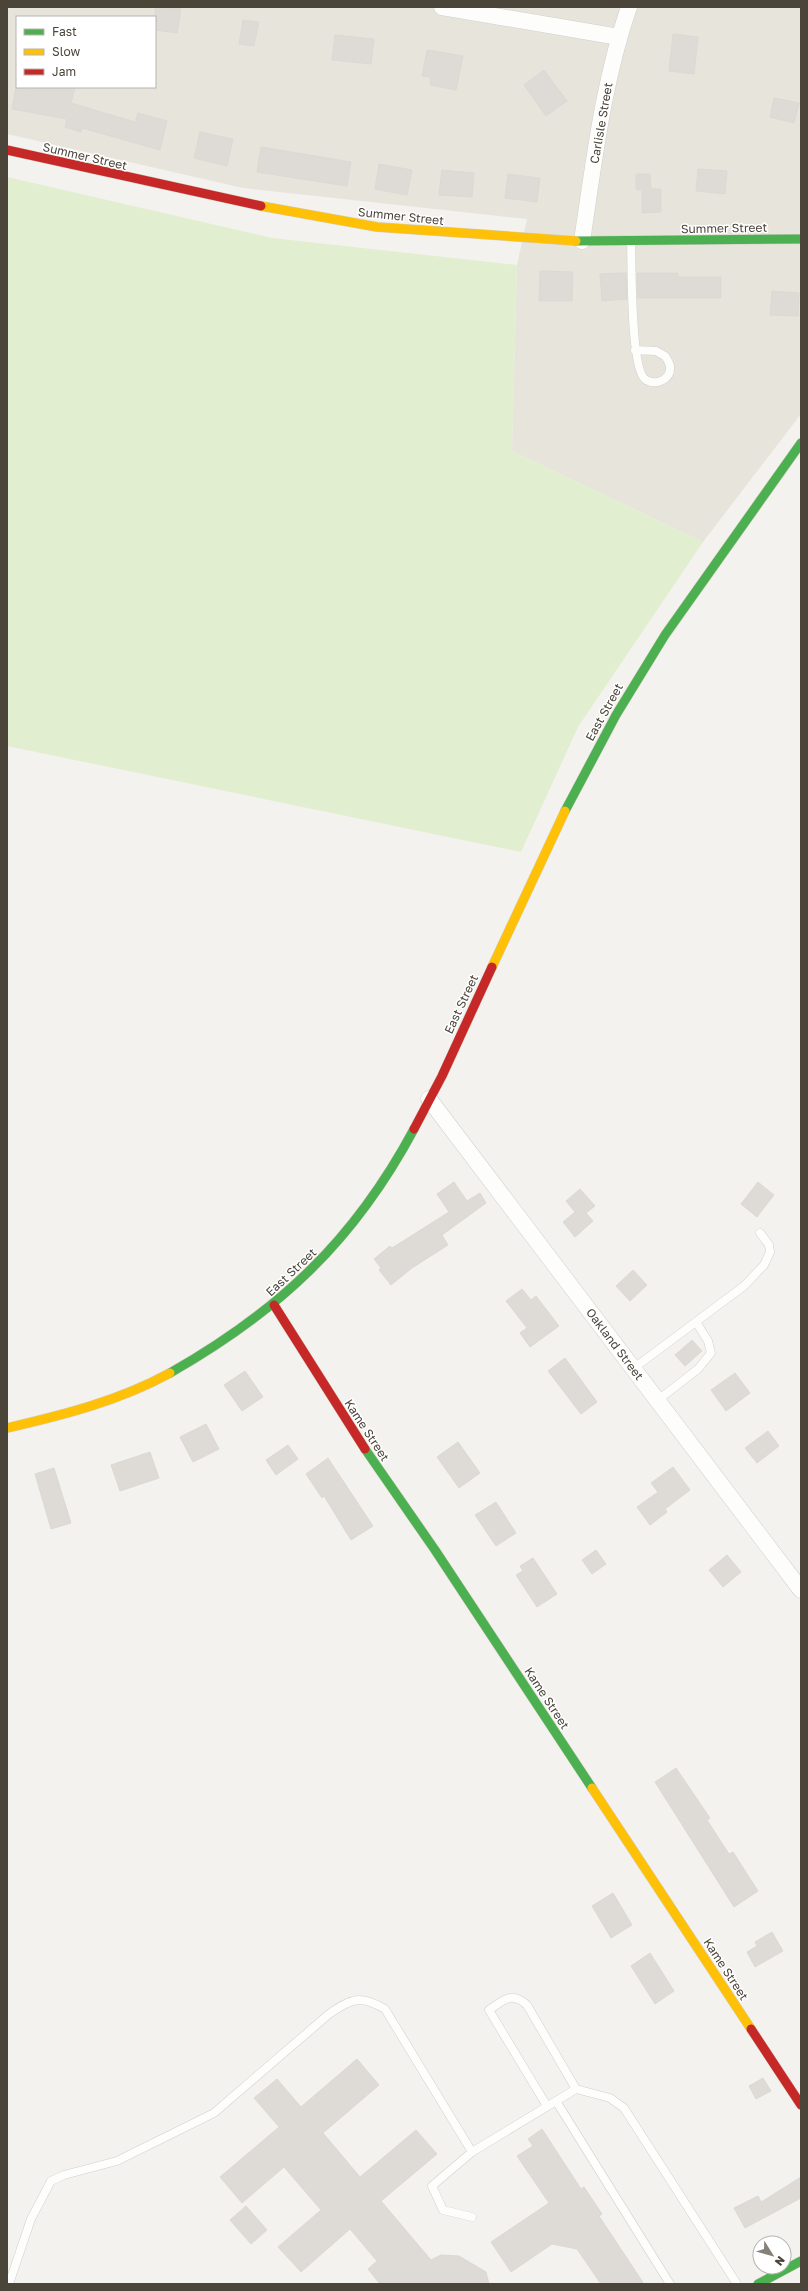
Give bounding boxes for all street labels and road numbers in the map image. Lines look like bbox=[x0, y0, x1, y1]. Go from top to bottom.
street label: Carlisle Street bbox=[586, 81, 616, 165]
street label: Summer Street bbox=[41, 139, 129, 173]
street label: Summer Street bbox=[357, 204, 445, 228]
street label: Summer Street bbox=[681, 220, 767, 236]
street label: East Street bbox=[582, 680, 626, 743]
street label: East Street bbox=[441, 972, 481, 1036]
street label: East Street bbox=[263, 1245, 320, 1299]
street label: Oakland Street bbox=[583, 1305, 647, 1383]
street label: Kame Street bbox=[341, 1396, 393, 1464]
street label: Kame Street bbox=[521, 1664, 573, 1732]
street label: Kame Street bbox=[700, 1935, 752, 2003]

